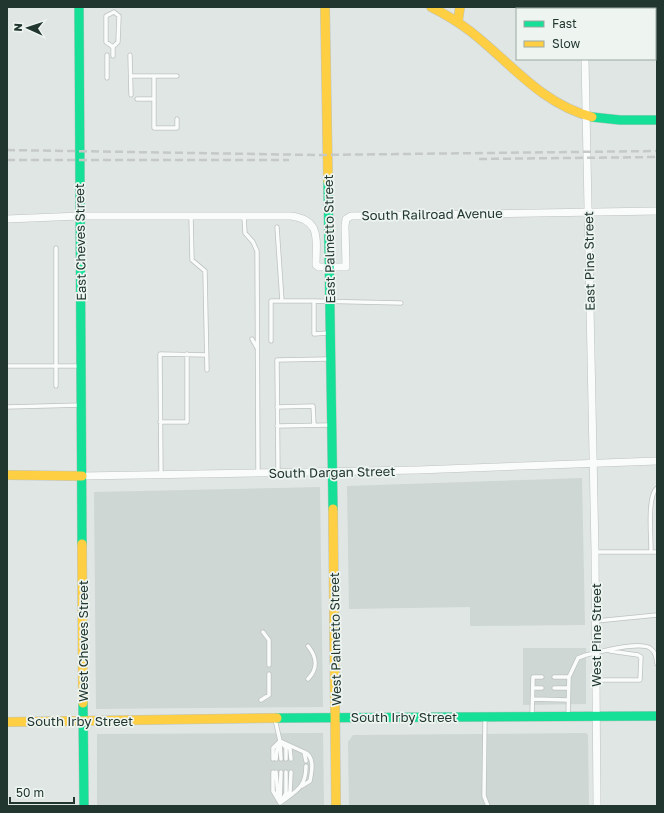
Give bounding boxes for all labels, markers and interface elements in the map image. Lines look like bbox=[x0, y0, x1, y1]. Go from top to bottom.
north arrow bbox=[8, 8, 48, 48]
legend bbox=[516, 8, 656, 60]
text: Fast bbox=[552, 16, 577, 31]
text: N bbox=[11, 23, 24, 32]
text: Slow bbox=[552, 36, 580, 51]
street label: East Palmetto Street bbox=[320, 174, 338, 304]
street label: East Cheves Street bbox=[71, 183, 89, 301]
street label: South Railroad Avenue bbox=[361, 205, 503, 223]
street label: East Pine Street bbox=[580, 211, 598, 311]
street label: South Dargan Street bbox=[268, 463, 396, 481]
street label: West Palmetto Street bbox=[326, 572, 344, 706]
street label: West Cheves Street bbox=[75, 580, 91, 702]
street label: West Pine Street bbox=[588, 583, 604, 687]
street label: South Irby Street bbox=[351, 709, 457, 725]
street label: South Irby Street bbox=[27, 713, 133, 729]
scale bar bbox=[10, 779, 74, 805]
text: 50 m bbox=[16, 785, 44, 800]

